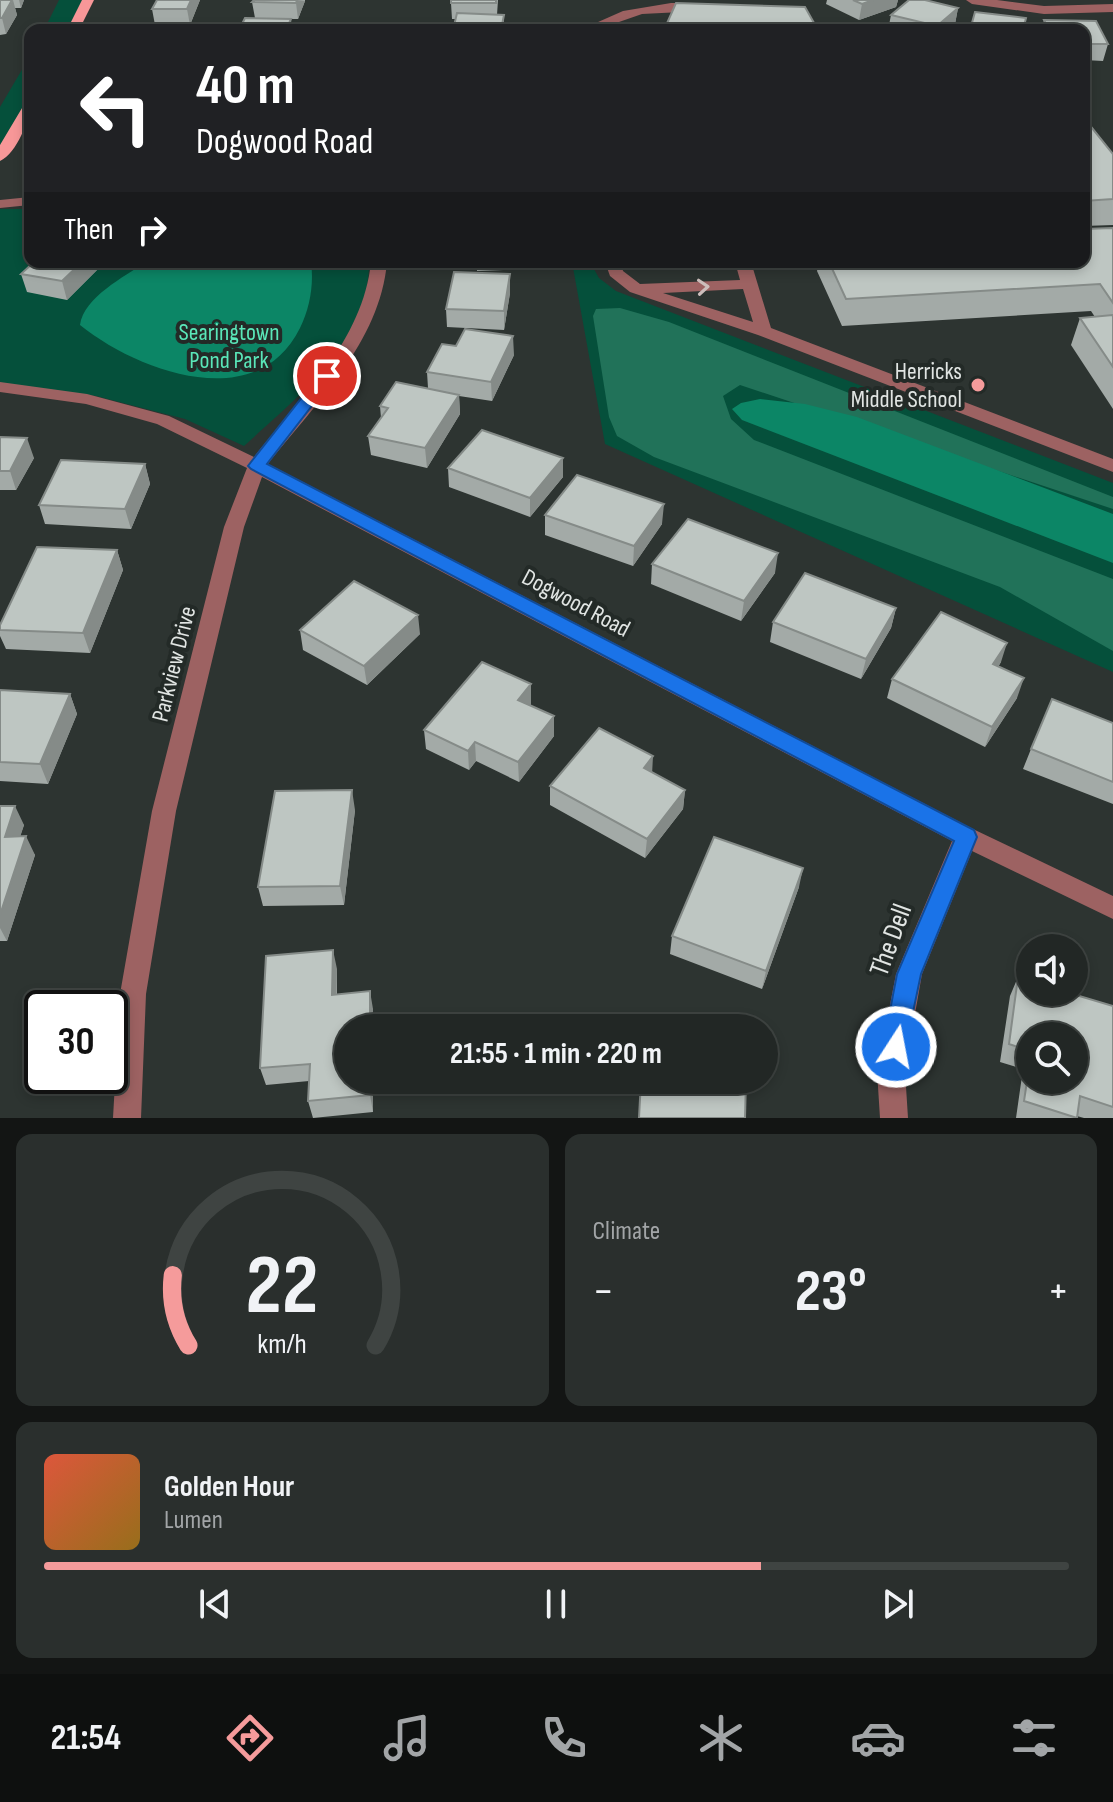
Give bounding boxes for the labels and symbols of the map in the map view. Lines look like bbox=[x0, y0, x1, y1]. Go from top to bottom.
one-way arrow bbox=[697, 279, 710, 296]
park label: Searingtown Pond Park bbox=[179, 318, 280, 375]
pin bbox=[293, 342, 361, 410]
place label: Herricks Middle School bbox=[851, 357, 962, 414]
marker: Herricks Middle School bbox=[969, 376, 987, 394]
street label: Dogwood Road bbox=[517, 562, 635, 644]
street label: Parkview Drive bbox=[146, 603, 202, 725]
street label: The Dell bbox=[863, 899, 919, 981]
speed limit sign: 30 bbox=[24, 990, 128, 1094]
position arrow bbox=[854, 1005, 938, 1089]

